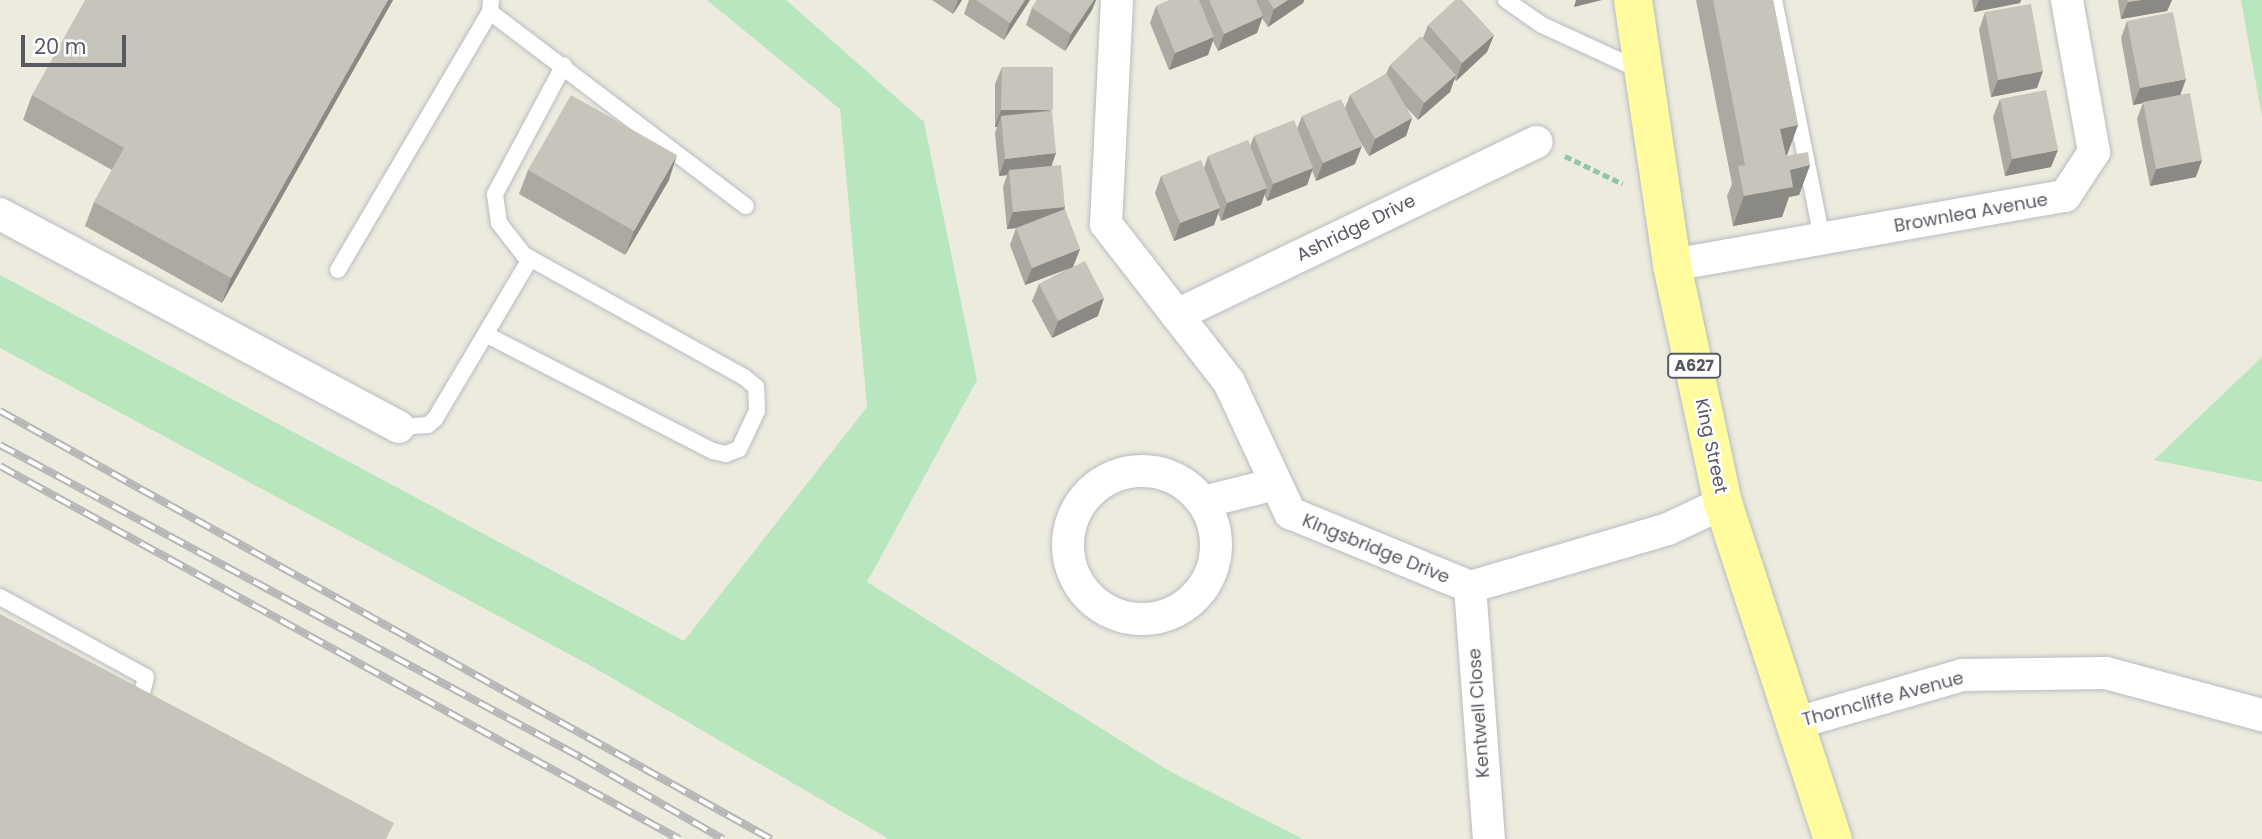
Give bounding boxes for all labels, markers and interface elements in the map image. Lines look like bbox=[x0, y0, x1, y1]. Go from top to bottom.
scale bar bbox=[24, 21, 130, 65]
text: 20 m bbox=[34, 32, 87, 61]
street label: Brownlea Avenue bbox=[1892, 189, 2050, 237]
street label: Ashridge Drive bbox=[1293, 190, 1419, 266]
road number: A627 bbox=[1666, 354, 1722, 378]
street label: King Street bbox=[1690, 397, 1732, 495]
street label: Kingsbridge Drive bbox=[1299, 510, 1453, 588]
street label: Kentwell Close bbox=[1464, 647, 1494, 779]
street label: Thorncliffe Avenue bbox=[1800, 667, 1966, 731]

